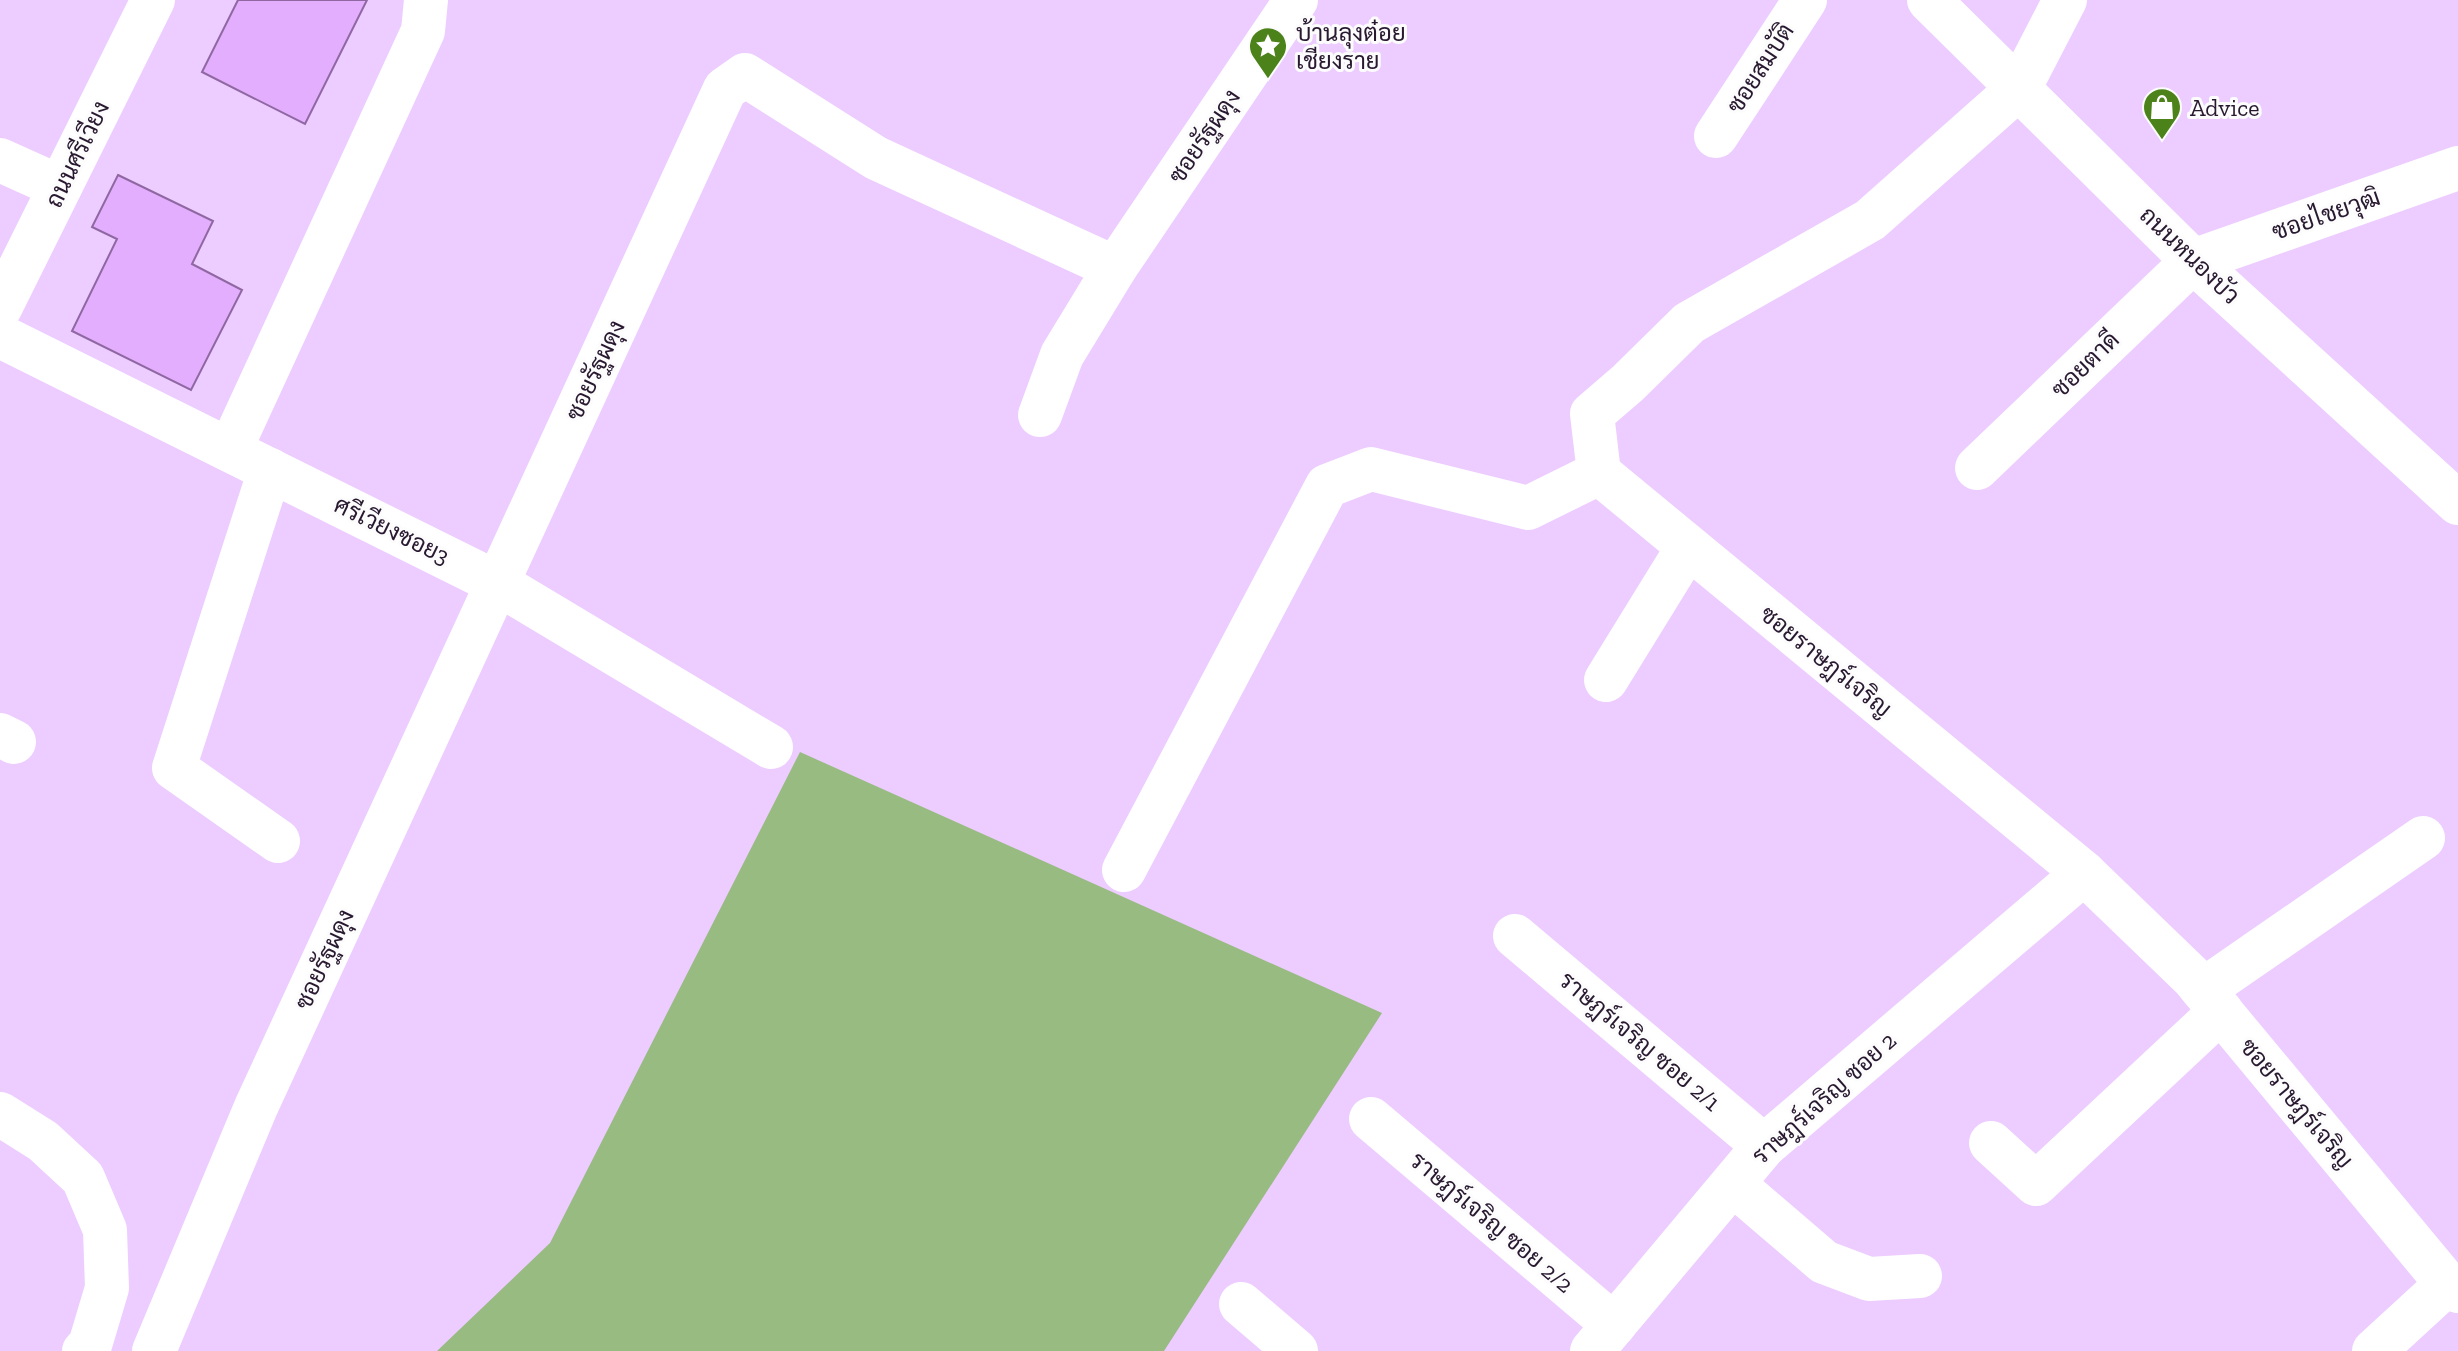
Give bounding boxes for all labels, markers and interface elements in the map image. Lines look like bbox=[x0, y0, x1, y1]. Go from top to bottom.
place label: บ้านลุงต๋อย เชียงราย bbox=[1296, 18, 1406, 75]
street label: ซอยสมบัติ bbox=[1720, 18, 1800, 118]
place icon: บ้านลุงต๋อย เชียงราย bbox=[1247, 25, 1289, 80]
street label: ซอยรัฐผดุง bbox=[1162, 83, 1248, 190]
shop icon: Advice bbox=[2141, 86, 2183, 141]
place label: Advice bbox=[2190, 93, 2260, 122]
street label: ถนนศรีเวียง bbox=[39, 96, 115, 212]
street label: ซอยไชยวุฒิ bbox=[2268, 181, 2385, 248]
street label: ถนนหนองบัว bbox=[2134, 200, 2246, 310]
street label: ซอยรัฐผดุง bbox=[559, 315, 633, 426]
street label: ซอยตาดี bbox=[2045, 325, 2125, 403]
street label: ศรีเวียงซอย3 bbox=[330, 490, 454, 570]
street label: ซอยราษฎร์เจริญ bbox=[1753, 598, 1898, 724]
street label: ซอยรัฐผดุง bbox=[288, 904, 362, 1015]
street label: ราษฎร์เจริญ ซอย 2/1 bbox=[1552, 964, 1727, 1118]
street label: ราษฎร์เจริญ ซอย 2 bbox=[1745, 1025, 1903, 1172]
street label: ซอยราษฎร์เจริญ bbox=[2233, 1031, 2361, 1175]
street label: ราษฎร์เจริญ ซอย 2/2 bbox=[1403, 1144, 1580, 1300]

